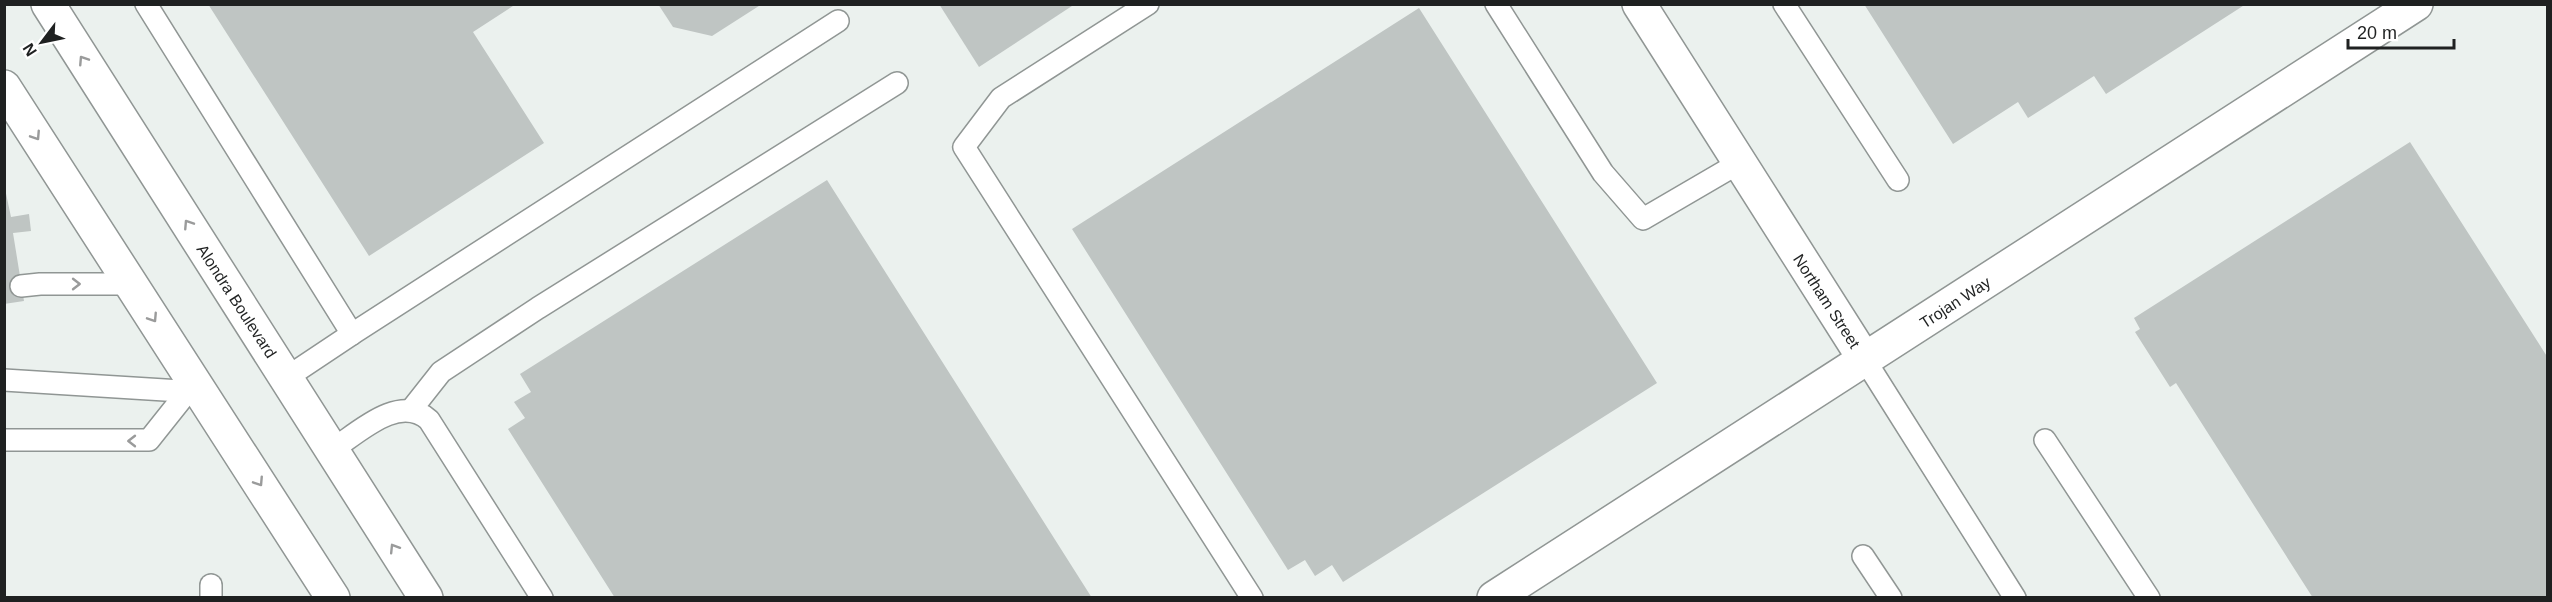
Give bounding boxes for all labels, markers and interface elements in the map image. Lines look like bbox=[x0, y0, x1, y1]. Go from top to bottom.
north arrow bbox=[12, 12, 72, 72]
scale bar bbox=[2348, 12, 2454, 50]
text: 20 m bbox=[2357, 23, 2397, 43]
text: N bbox=[19, 40, 40, 59]
one-way arrow bbox=[79, 56, 91, 66]
one-way arrow bbox=[29, 129, 40, 140]
one-way arrow bbox=[184, 220, 196, 230]
street label: Alondra Boulevard bbox=[194, 241, 280, 361]
street label: Northam Street bbox=[1790, 251, 1864, 352]
street label: Trojan Way bbox=[1917, 273, 1994, 331]
one-way arrow bbox=[72, 278, 81, 290]
one-way arrow bbox=[146, 311, 157, 322]
one-way arrow bbox=[127, 435, 136, 447]
one-way arrow bbox=[251, 476, 263, 486]
one-way arrow bbox=[390, 544, 402, 554]

